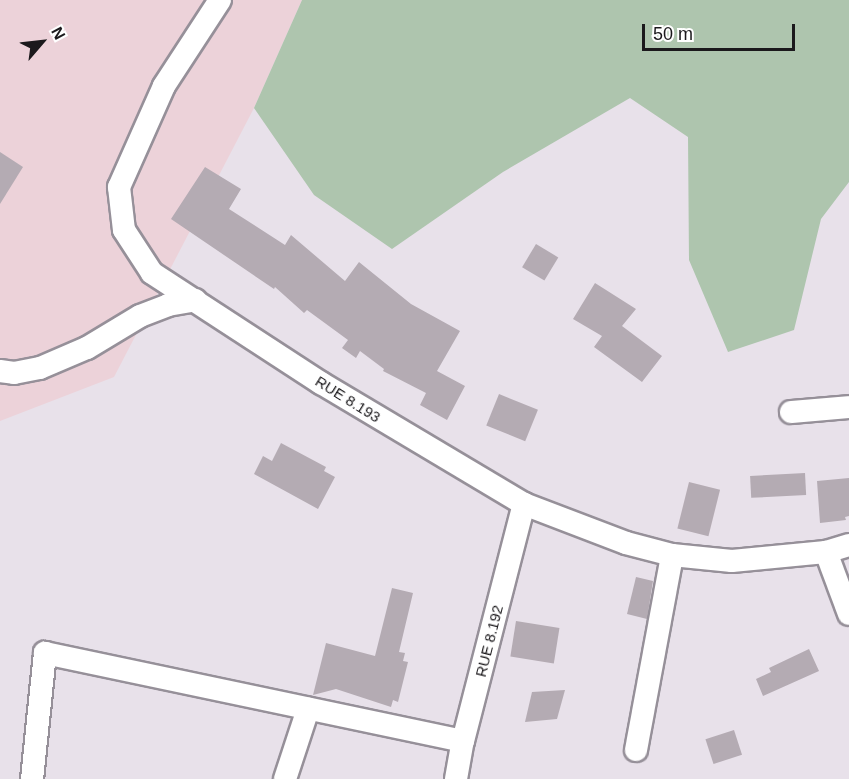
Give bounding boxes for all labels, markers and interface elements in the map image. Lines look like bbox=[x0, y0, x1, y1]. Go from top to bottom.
north arrow bbox=[12, 12, 72, 72]
scale bar bbox=[645, 12, 798, 50]
text: N bbox=[48, 24, 69, 42]
text: 50 m bbox=[653, 24, 693, 44]
street label: RUE 8.193 bbox=[312, 372, 384, 426]
street label: RUE 8.192 bbox=[471, 603, 507, 679]

